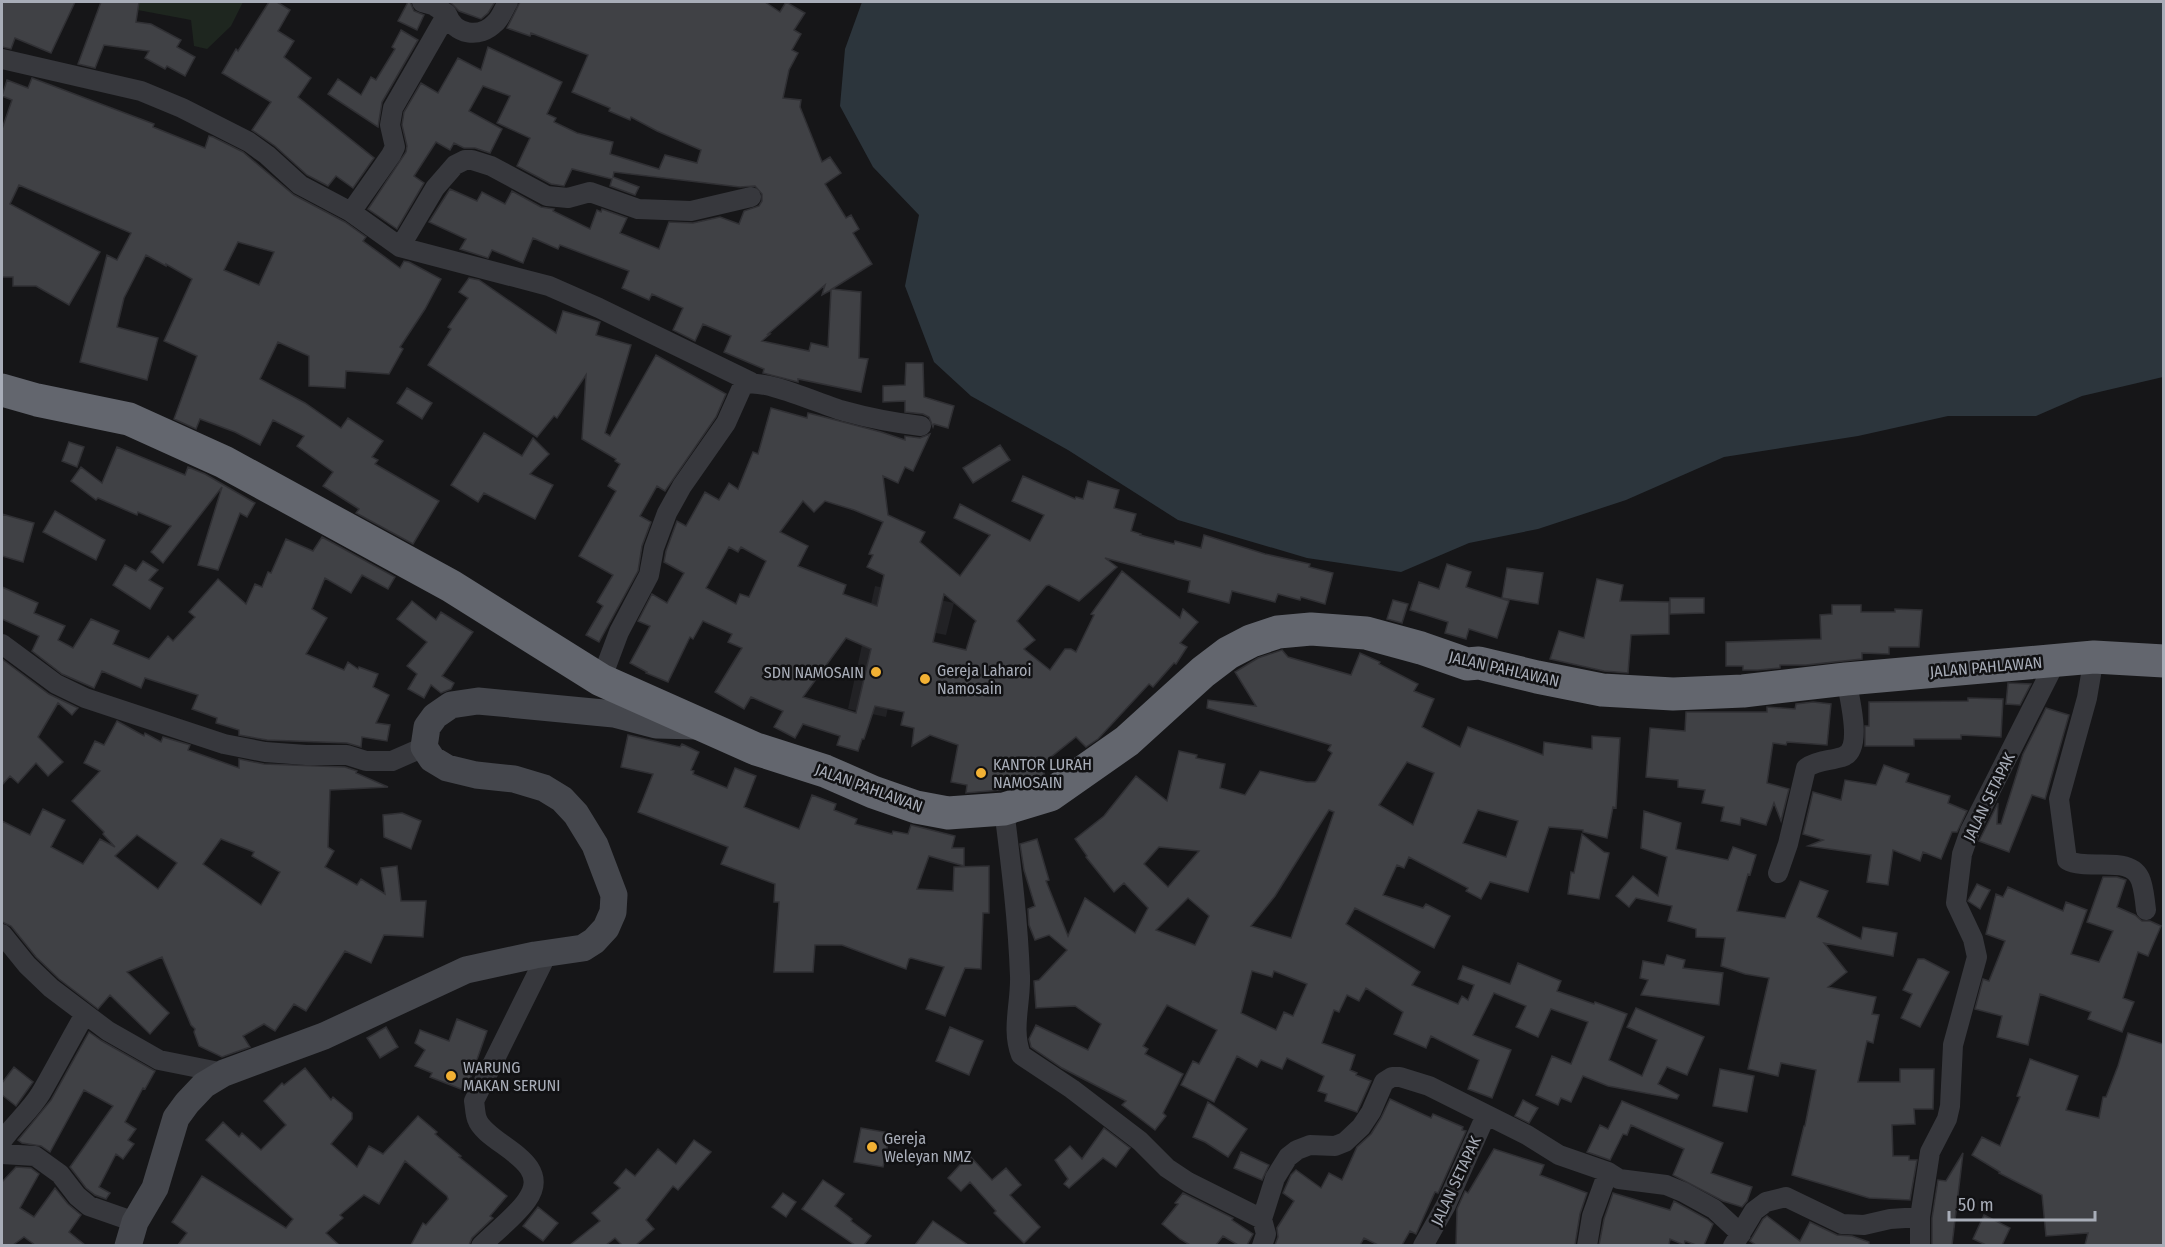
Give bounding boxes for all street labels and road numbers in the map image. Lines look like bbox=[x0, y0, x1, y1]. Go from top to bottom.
street label: JALAN PAHLAWAN bbox=[1447, 647, 1561, 691]
street label: JALAN PAHLAWAN bbox=[1929, 653, 2043, 681]
street label: JALAN SETAPAK bbox=[1959, 749, 2019, 845]
street label: JALAN PAHLAWAN bbox=[813, 760, 925, 816]
street label: JALAN SETAPAK bbox=[1427, 1133, 1485, 1229]

